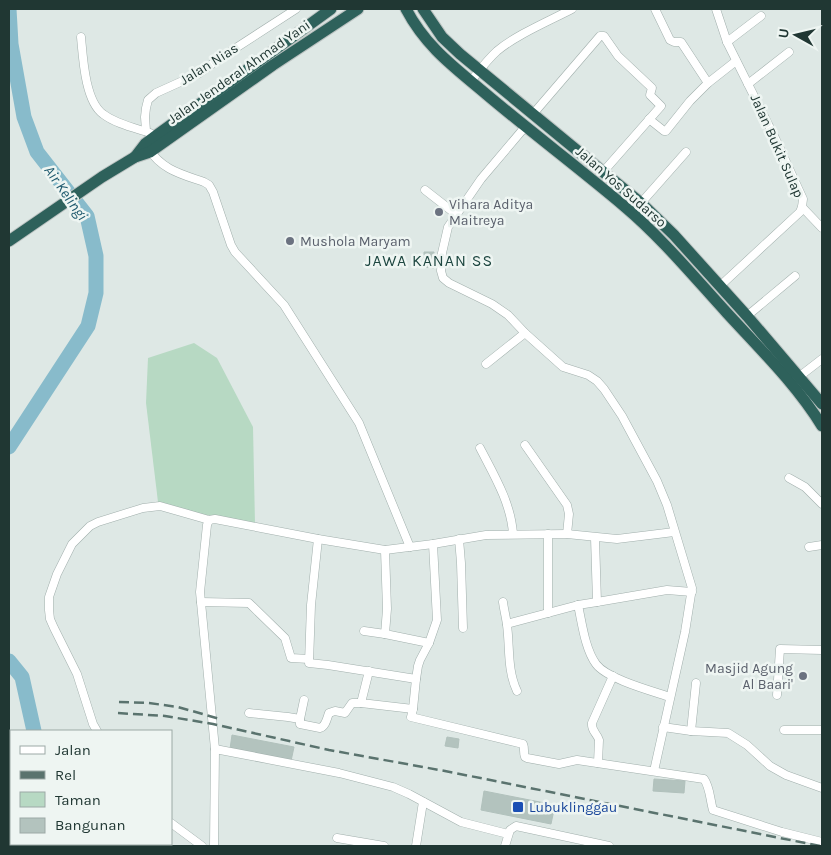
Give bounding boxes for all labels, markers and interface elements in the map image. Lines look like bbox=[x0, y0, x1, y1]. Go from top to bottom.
north arrow bbox=[771, 10, 821, 60]
street label: Jalan Jenderal Ahmad Yani bbox=[165, 16, 313, 128]
text: U bbox=[775, 27, 793, 39]
street label: Jalan Nias bbox=[177, 39, 241, 89]
street label: Jalan Bukit Sulap bbox=[747, 92, 807, 200]
street label: Jalan Yos Sudarso bbox=[572, 143, 670, 231]
water label: Air Kelingi bbox=[41, 162, 91, 224]
place label: Vihara Aditya Maitreya bbox=[449, 196, 533, 229]
marker: Vihara Aditya Maitreya bbox=[433, 206, 445, 218]
place label: Mushola Maryam bbox=[300, 233, 411, 250]
marker: Mushola Maryam bbox=[284, 235, 296, 247]
district label: JAWA KANAN SS bbox=[365, 251, 493, 270]
place label: Masjid Agung Al Baari' bbox=[705, 660, 793, 693]
marker: Masjid Agung Al Baari' bbox=[797, 670, 809, 682]
legend bbox=[10, 730, 172, 845]
text: Jalan bbox=[55, 741, 91, 759]
text: Rel bbox=[55, 766, 76, 784]
text: Taman bbox=[55, 791, 101, 809]
place label: Lubuklinggau bbox=[529, 799, 617, 816]
marker: Lubuklinggau bbox=[511, 800, 525, 814]
text: Bangunan bbox=[55, 816, 126, 834]

